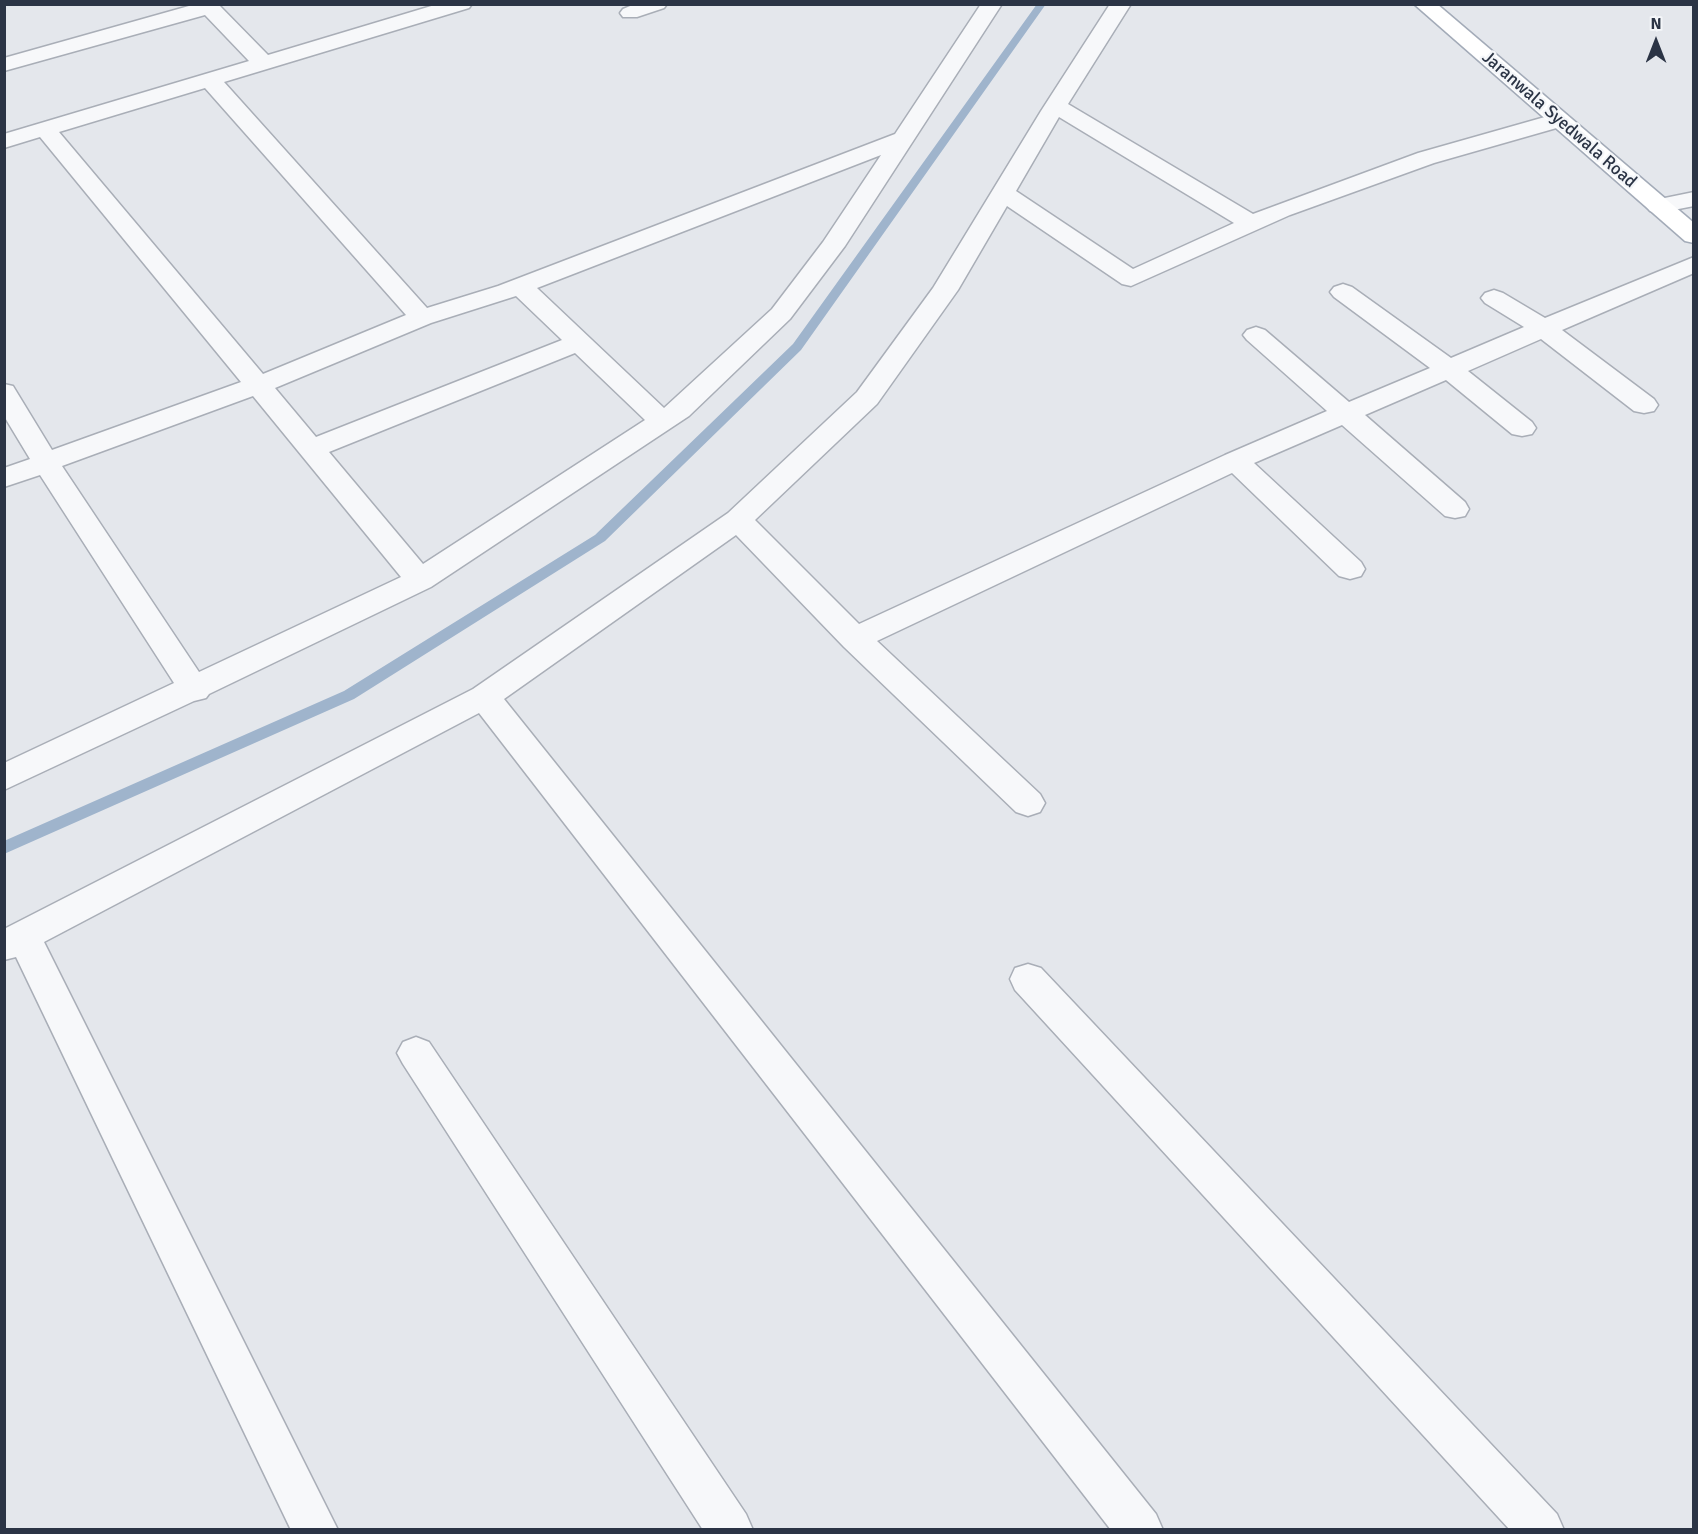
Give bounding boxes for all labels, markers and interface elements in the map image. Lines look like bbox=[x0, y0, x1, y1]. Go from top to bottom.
north arrow bbox=[1626, 12, 1686, 72]
text: N bbox=[1650, 14, 1662, 34]
street label: Jaranwala Syedwala Road bbox=[1477, 47, 1641, 193]

